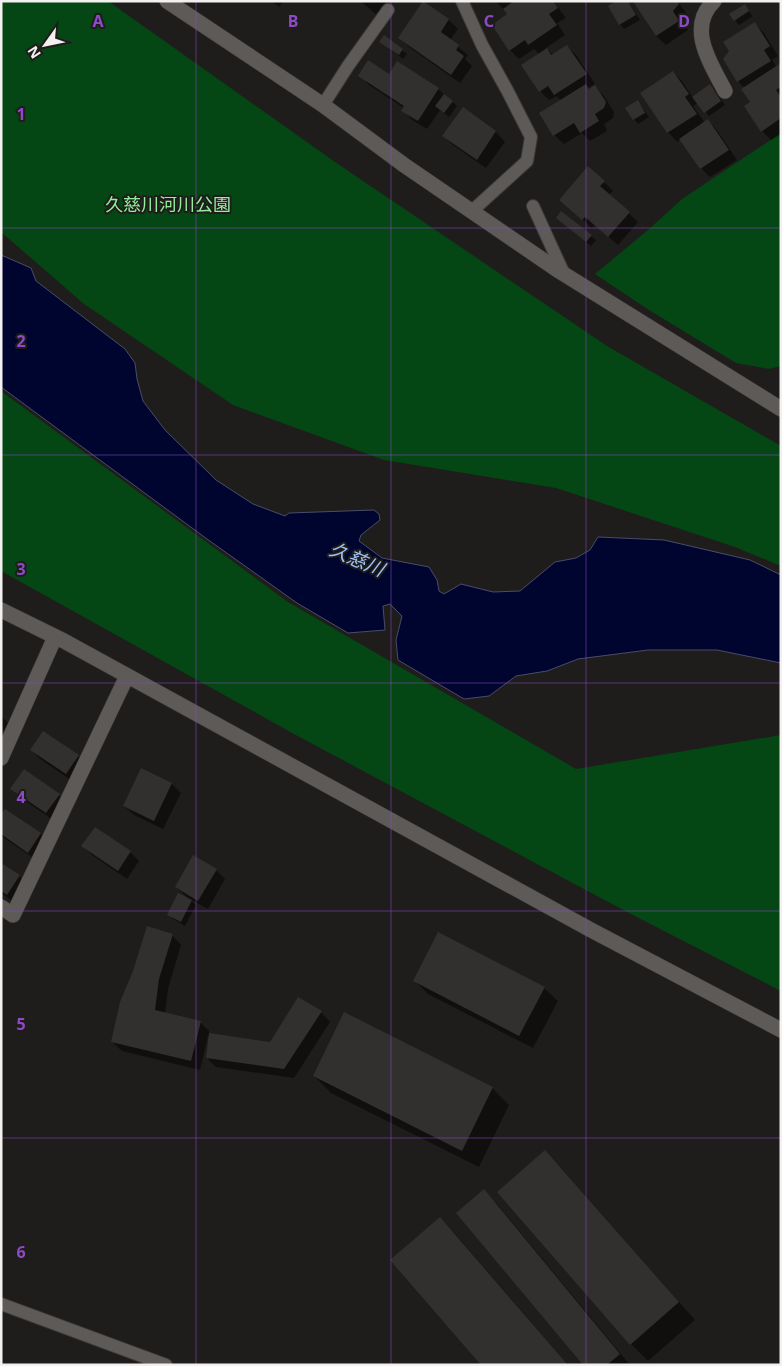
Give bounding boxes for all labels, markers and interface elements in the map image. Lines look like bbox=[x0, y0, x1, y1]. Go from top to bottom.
text: A bbox=[92, 10, 104, 32]
text: B bbox=[288, 10, 298, 32]
text: C bbox=[484, 10, 494, 32]
text: D bbox=[678, 10, 690, 32]
north arrow bbox=[20, 20, 70, 70]
text: N bbox=[23, 42, 45, 62]
text: 1 bbox=[16, 103, 26, 125]
park label: 久慈川河川公園 bbox=[105, 192, 231, 216]
text: 2 bbox=[16, 330, 26, 352]
water label: 久慈川 bbox=[326, 536, 390, 583]
text: 3 bbox=[16, 558, 26, 580]
text: 4 bbox=[16, 786, 26, 808]
text: 5 bbox=[16, 1013, 26, 1035]
text: 6 bbox=[16, 1241, 26, 1263]

